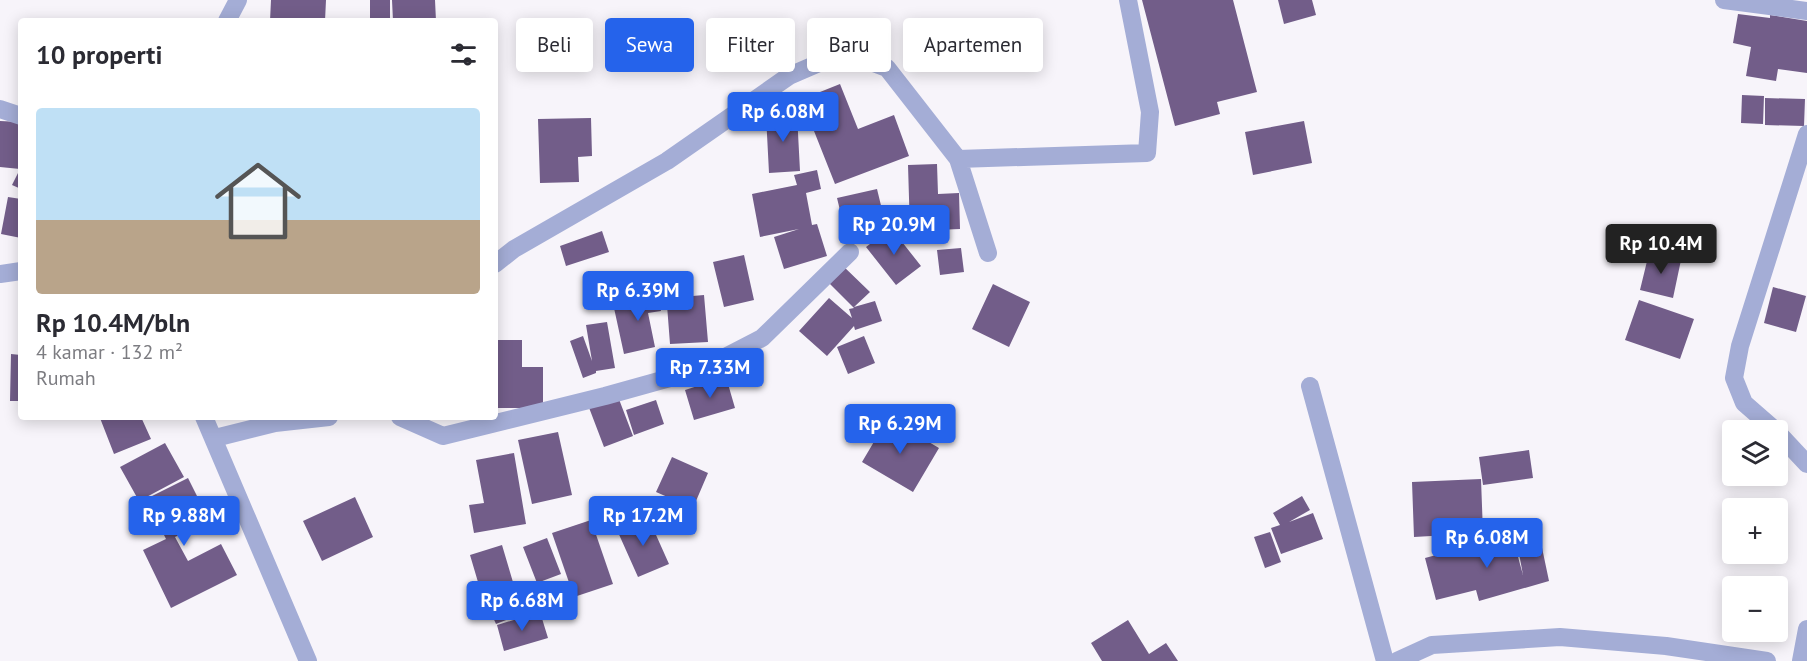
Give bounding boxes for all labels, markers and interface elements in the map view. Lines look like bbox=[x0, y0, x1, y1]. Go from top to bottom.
chip: Beli bbox=[516, 18, 593, 72]
chip: Sewa bbox=[605, 18, 694, 72]
chip: Filter bbox=[706, 18, 795, 72]
chip: Baru bbox=[807, 18, 891, 72]
chip: Apartemen bbox=[903, 18, 1043, 72]
text: 10 properti bbox=[36, 38, 162, 71]
icon: filters bbox=[447, 38, 480, 71]
pin: Rp 6.08M bbox=[721, 92, 845, 143]
text: Rp 6.08M bbox=[742, 98, 824, 124]
icon: home bbox=[204, 147, 312, 255]
pin: Rp 20.9M bbox=[832, 205, 956, 256]
text: Rp 20.9M bbox=[853, 211, 935, 237]
pin: Rp 10.4M bbox=[1599, 224, 1723, 275]
text: Rp 10.4M bbox=[1620, 230, 1702, 256]
pin: Rp 6.39M bbox=[576, 271, 700, 322]
text: Rp 6.39M bbox=[597, 277, 679, 303]
text: Rp 10.4M/bln bbox=[36, 306, 190, 339]
text: 4 kamar · 132 m² bbox=[36, 339, 183, 365]
pin: Rp 7.33M bbox=[648, 348, 772, 399]
text: Rp 7.33M bbox=[670, 354, 750, 380]
text: Rumah bbox=[36, 365, 96, 391]
pin: Rp 6.29M bbox=[838, 404, 962, 455]
text: Rp 6.29M bbox=[859, 410, 941, 436]
map controls bbox=[1722, 420, 1788, 642]
button: layers bbox=[1722, 420, 1788, 486]
pin: Rp 9.88M bbox=[122, 496, 246, 547]
pin: Rp 17.2M bbox=[581, 496, 705, 547]
button: + bbox=[1722, 498, 1788, 564]
text: Rp 9.88M bbox=[143, 502, 225, 528]
text: Rp 17.2M bbox=[603, 502, 683, 528]
pin: Rp 6.08M bbox=[1425, 518, 1549, 569]
text: Rp 6.08M bbox=[1446, 524, 1528, 550]
button: − bbox=[1722, 576, 1788, 642]
pin: Rp 6.68M bbox=[460, 581, 584, 632]
text: Rp 6.68M bbox=[481, 587, 563, 613]

